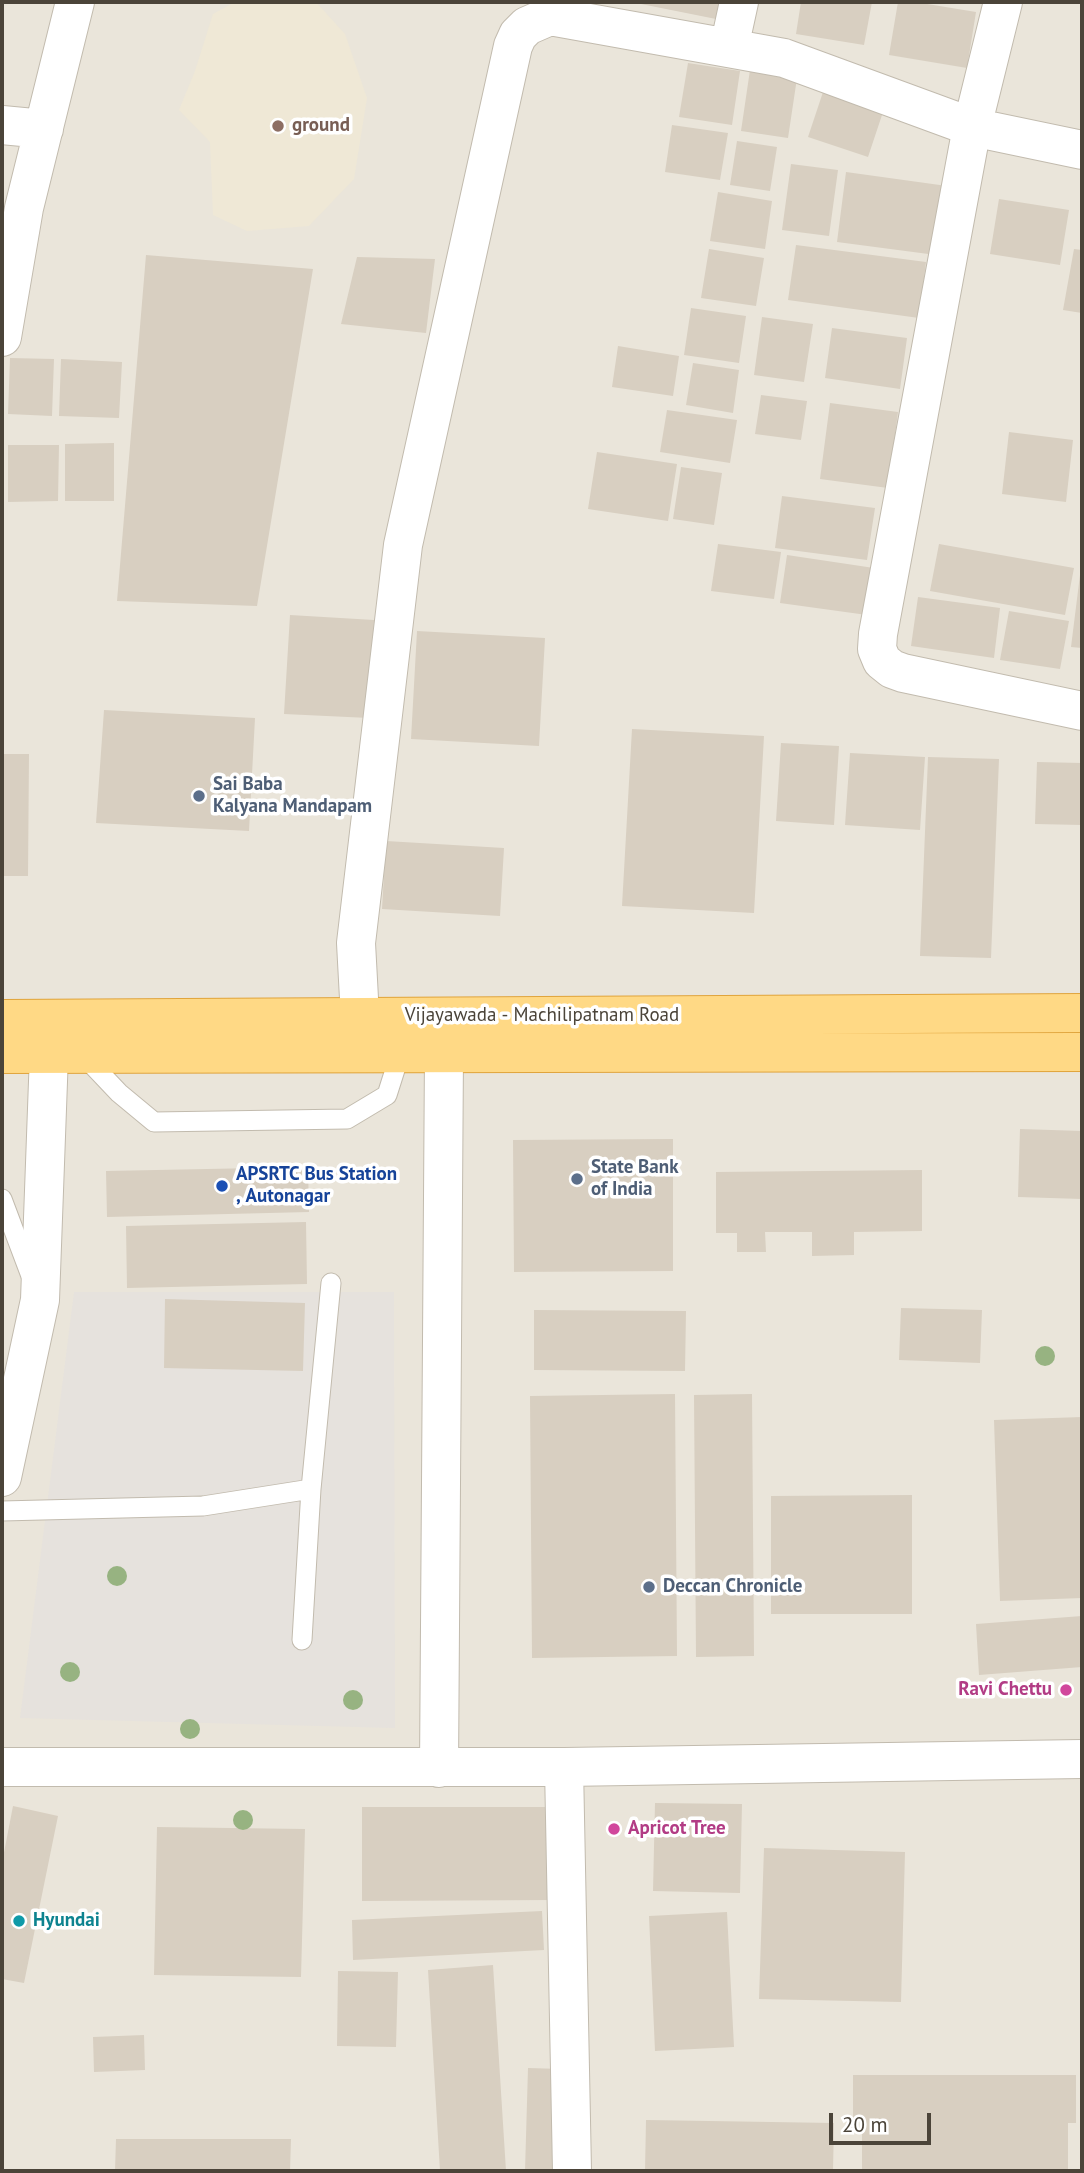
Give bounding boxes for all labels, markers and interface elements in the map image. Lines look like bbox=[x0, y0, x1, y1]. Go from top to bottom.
place label: ground bbox=[292, 115, 350, 137]
marker: ground bbox=[270, 118, 286, 134]
place label: Sai Baba Kalyana Mandapam bbox=[213, 774, 372, 818]
marker: Sai Baba Kalyana Mandapam bbox=[191, 788, 207, 804]
street label: Vijayawada - Machilipatnam Road bbox=[405, 1005, 679, 1027]
place label: State Bank of India bbox=[591, 1157, 678, 1201]
place label: APSRTC Bus Station , Autonagar bbox=[236, 1164, 397, 1208]
marker: State Bank of India bbox=[569, 1171, 585, 1187]
marker: APSRTC Bus Station , Autonagar bbox=[214, 1178, 230, 1194]
place label: Deccan Chronicle bbox=[663, 1576, 802, 1598]
marker: Deccan Chronicle bbox=[641, 1579, 657, 1595]
place label: Ravi Chettu bbox=[958, 1679, 1052, 1701]
marker: Ravi Chettu bbox=[1058, 1682, 1074, 1698]
place label: Apricot Tree bbox=[628, 1818, 726, 1840]
marker: Apricot Tree bbox=[606, 1821, 622, 1837]
place label: Hyundai bbox=[33, 1910, 100, 1932]
marker: Hyundai bbox=[11, 1913, 27, 1929]
scale bar bbox=[832, 2100, 934, 2144]
text: 20 m bbox=[842, 2111, 888, 2138]

